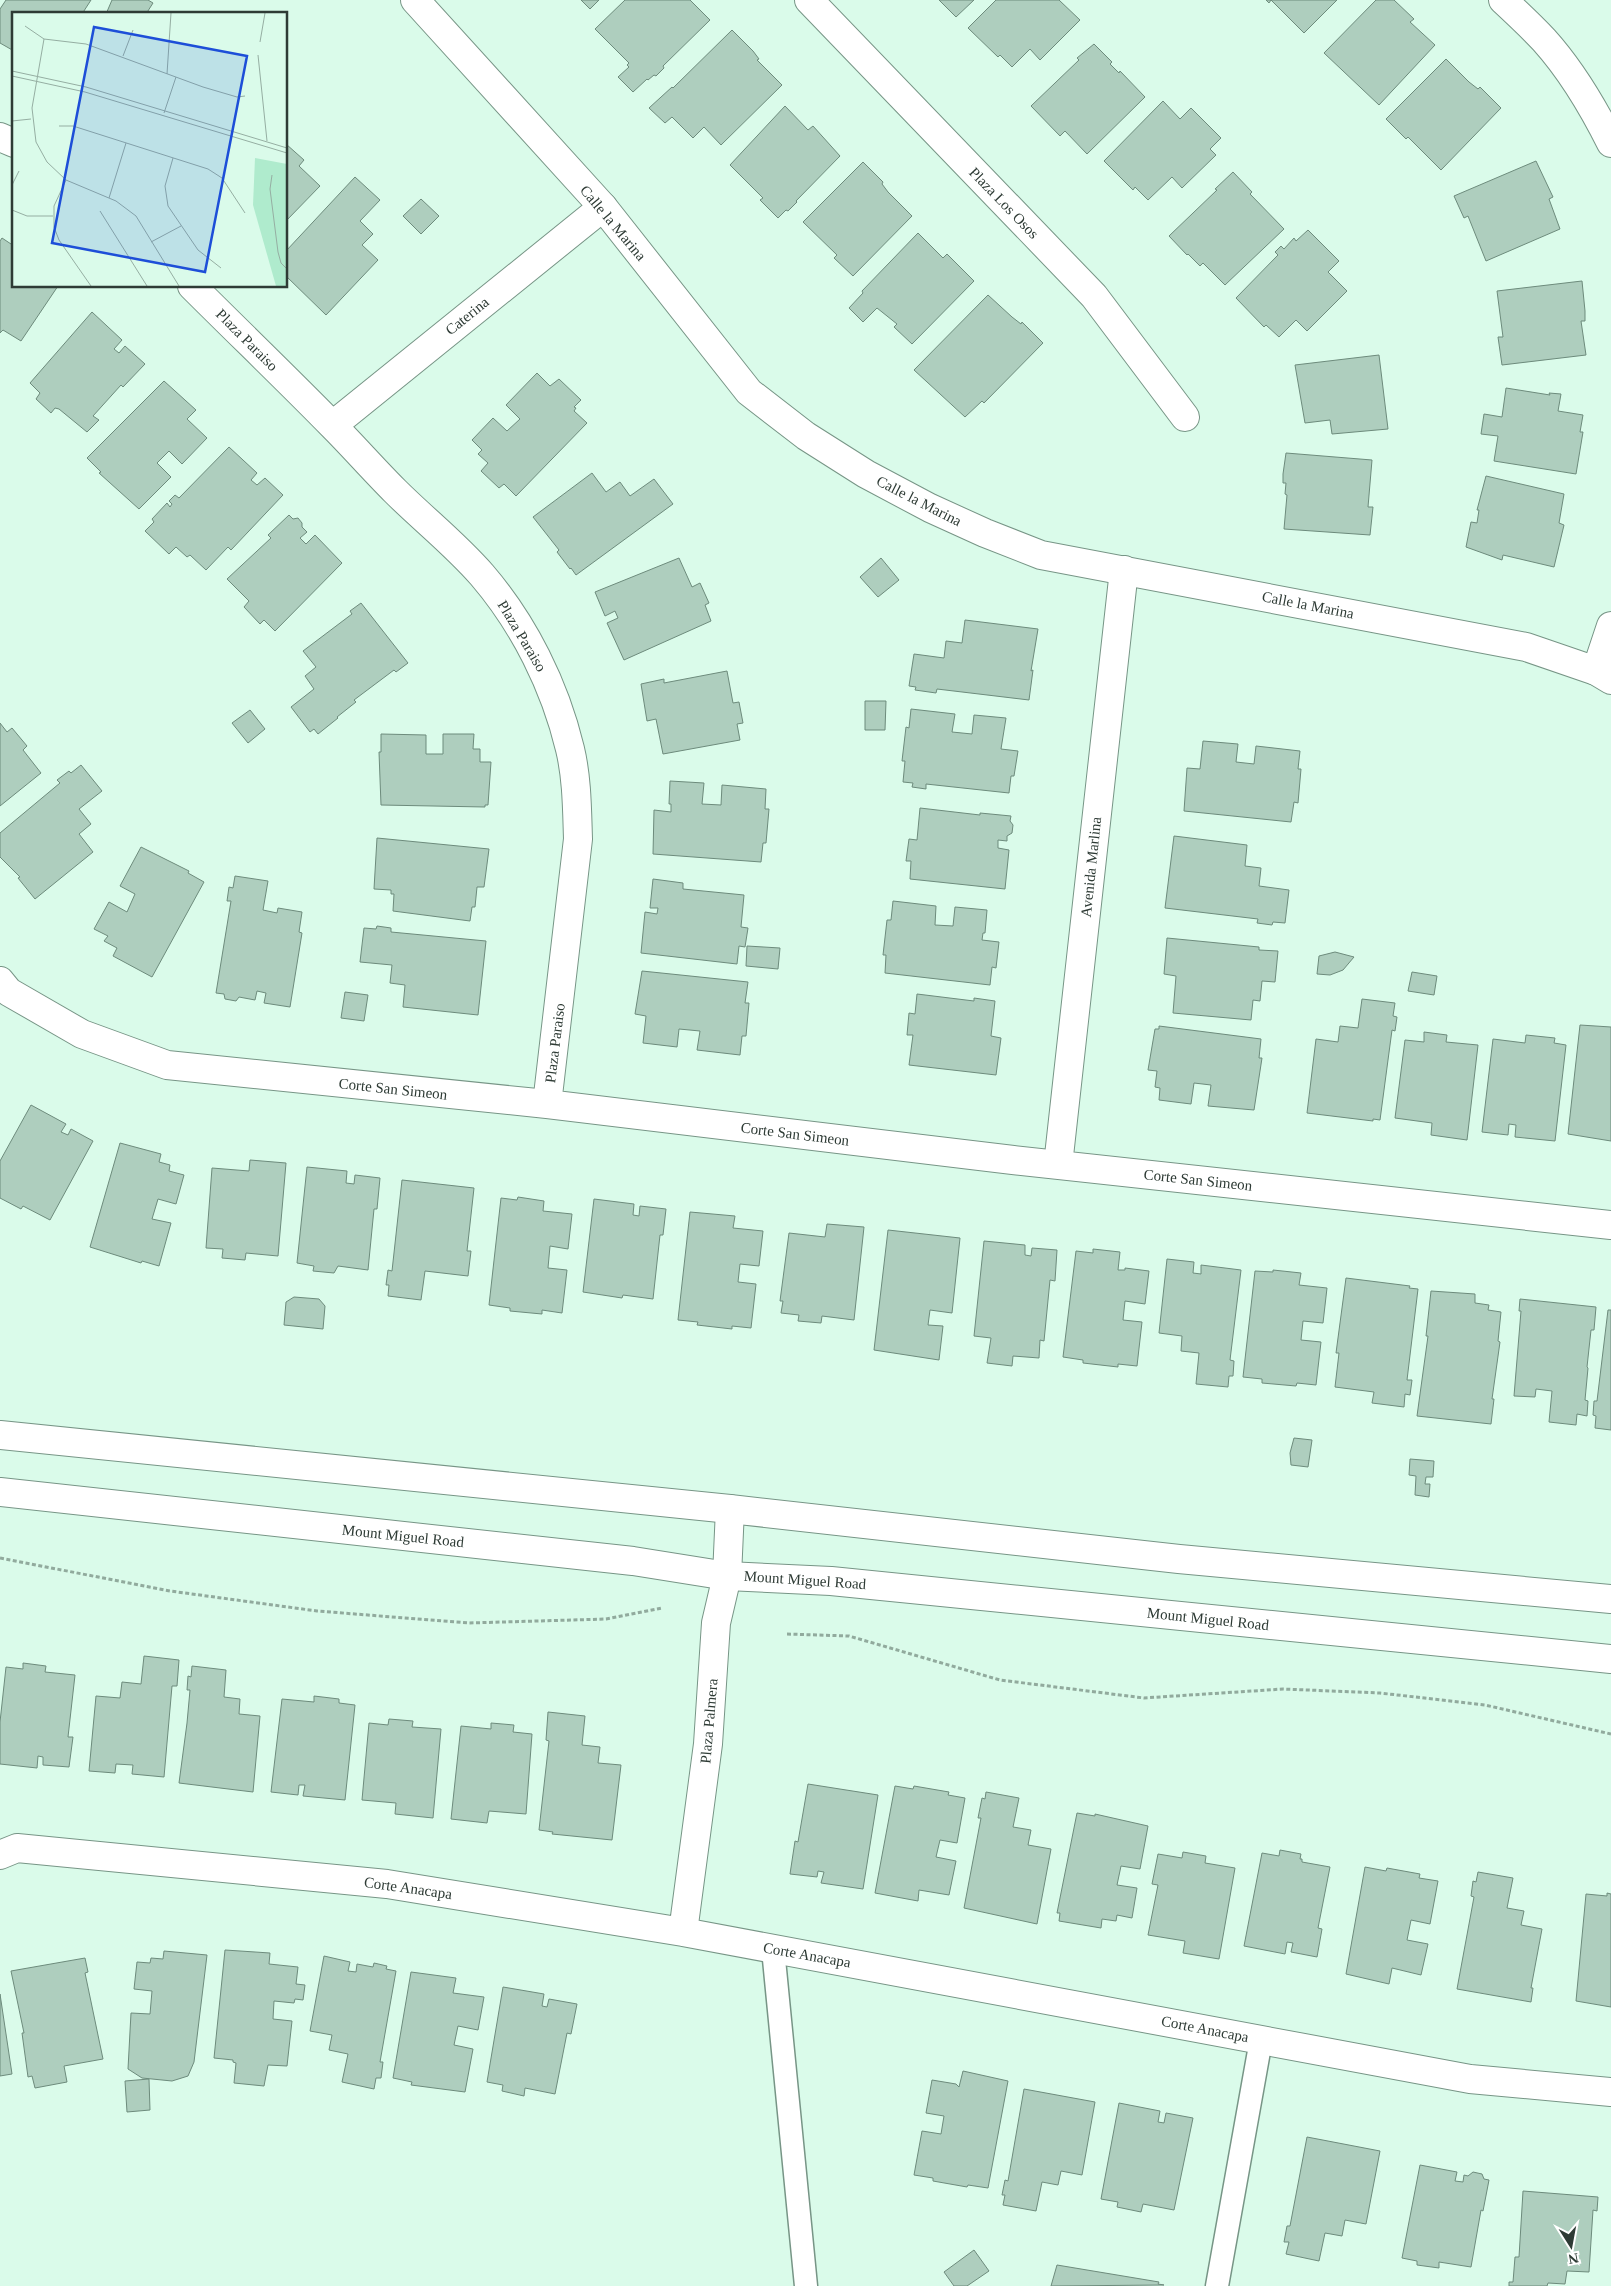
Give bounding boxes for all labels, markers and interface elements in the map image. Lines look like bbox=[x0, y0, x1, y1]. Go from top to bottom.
inset map bbox=[12, 12, 288, 288]
street label: Plaza Los Osos bbox=[966, 164, 1042, 242]
street label: Calle la Marina bbox=[577, 182, 649, 264]
street label: Caterina bbox=[442, 294, 492, 338]
street label: Plaza Paraiso bbox=[213, 306, 281, 374]
street label: Calle la Marina bbox=[874, 473, 965, 529]
street label: Calle la Marina bbox=[1261, 588, 1356, 622]
street label: Plaza Paraiso bbox=[494, 597, 550, 675]
street label: Avenida Marlina bbox=[1078, 816, 1104, 918]
street label: Plaza Paraiso bbox=[542, 1002, 568, 1084]
street label: Corte San Simeon bbox=[338, 1075, 449, 1103]
street label: Corte San Simeon bbox=[740, 1119, 851, 1149]
street label: Corte San Simeon bbox=[1143, 1166, 1254, 1194]
street label: Mount Miguel Road bbox=[341, 1522, 465, 1550]
street label: Mount Miguel Road bbox=[743, 1568, 867, 1592]
street label: Mount Miguel Road bbox=[1146, 1605, 1270, 1633]
street label: Plaza Palmera bbox=[697, 1677, 721, 1764]
street label: Corte Anacapa bbox=[363, 1874, 453, 1902]
street label: Corte Anacapa bbox=[762, 1939, 852, 1971]
street label: Corte Anacapa bbox=[1160, 2013, 1250, 2045]
north arrow bbox=[1546, 2221, 1596, 2271]
text: N bbox=[1567, 2250, 1580, 2267]

